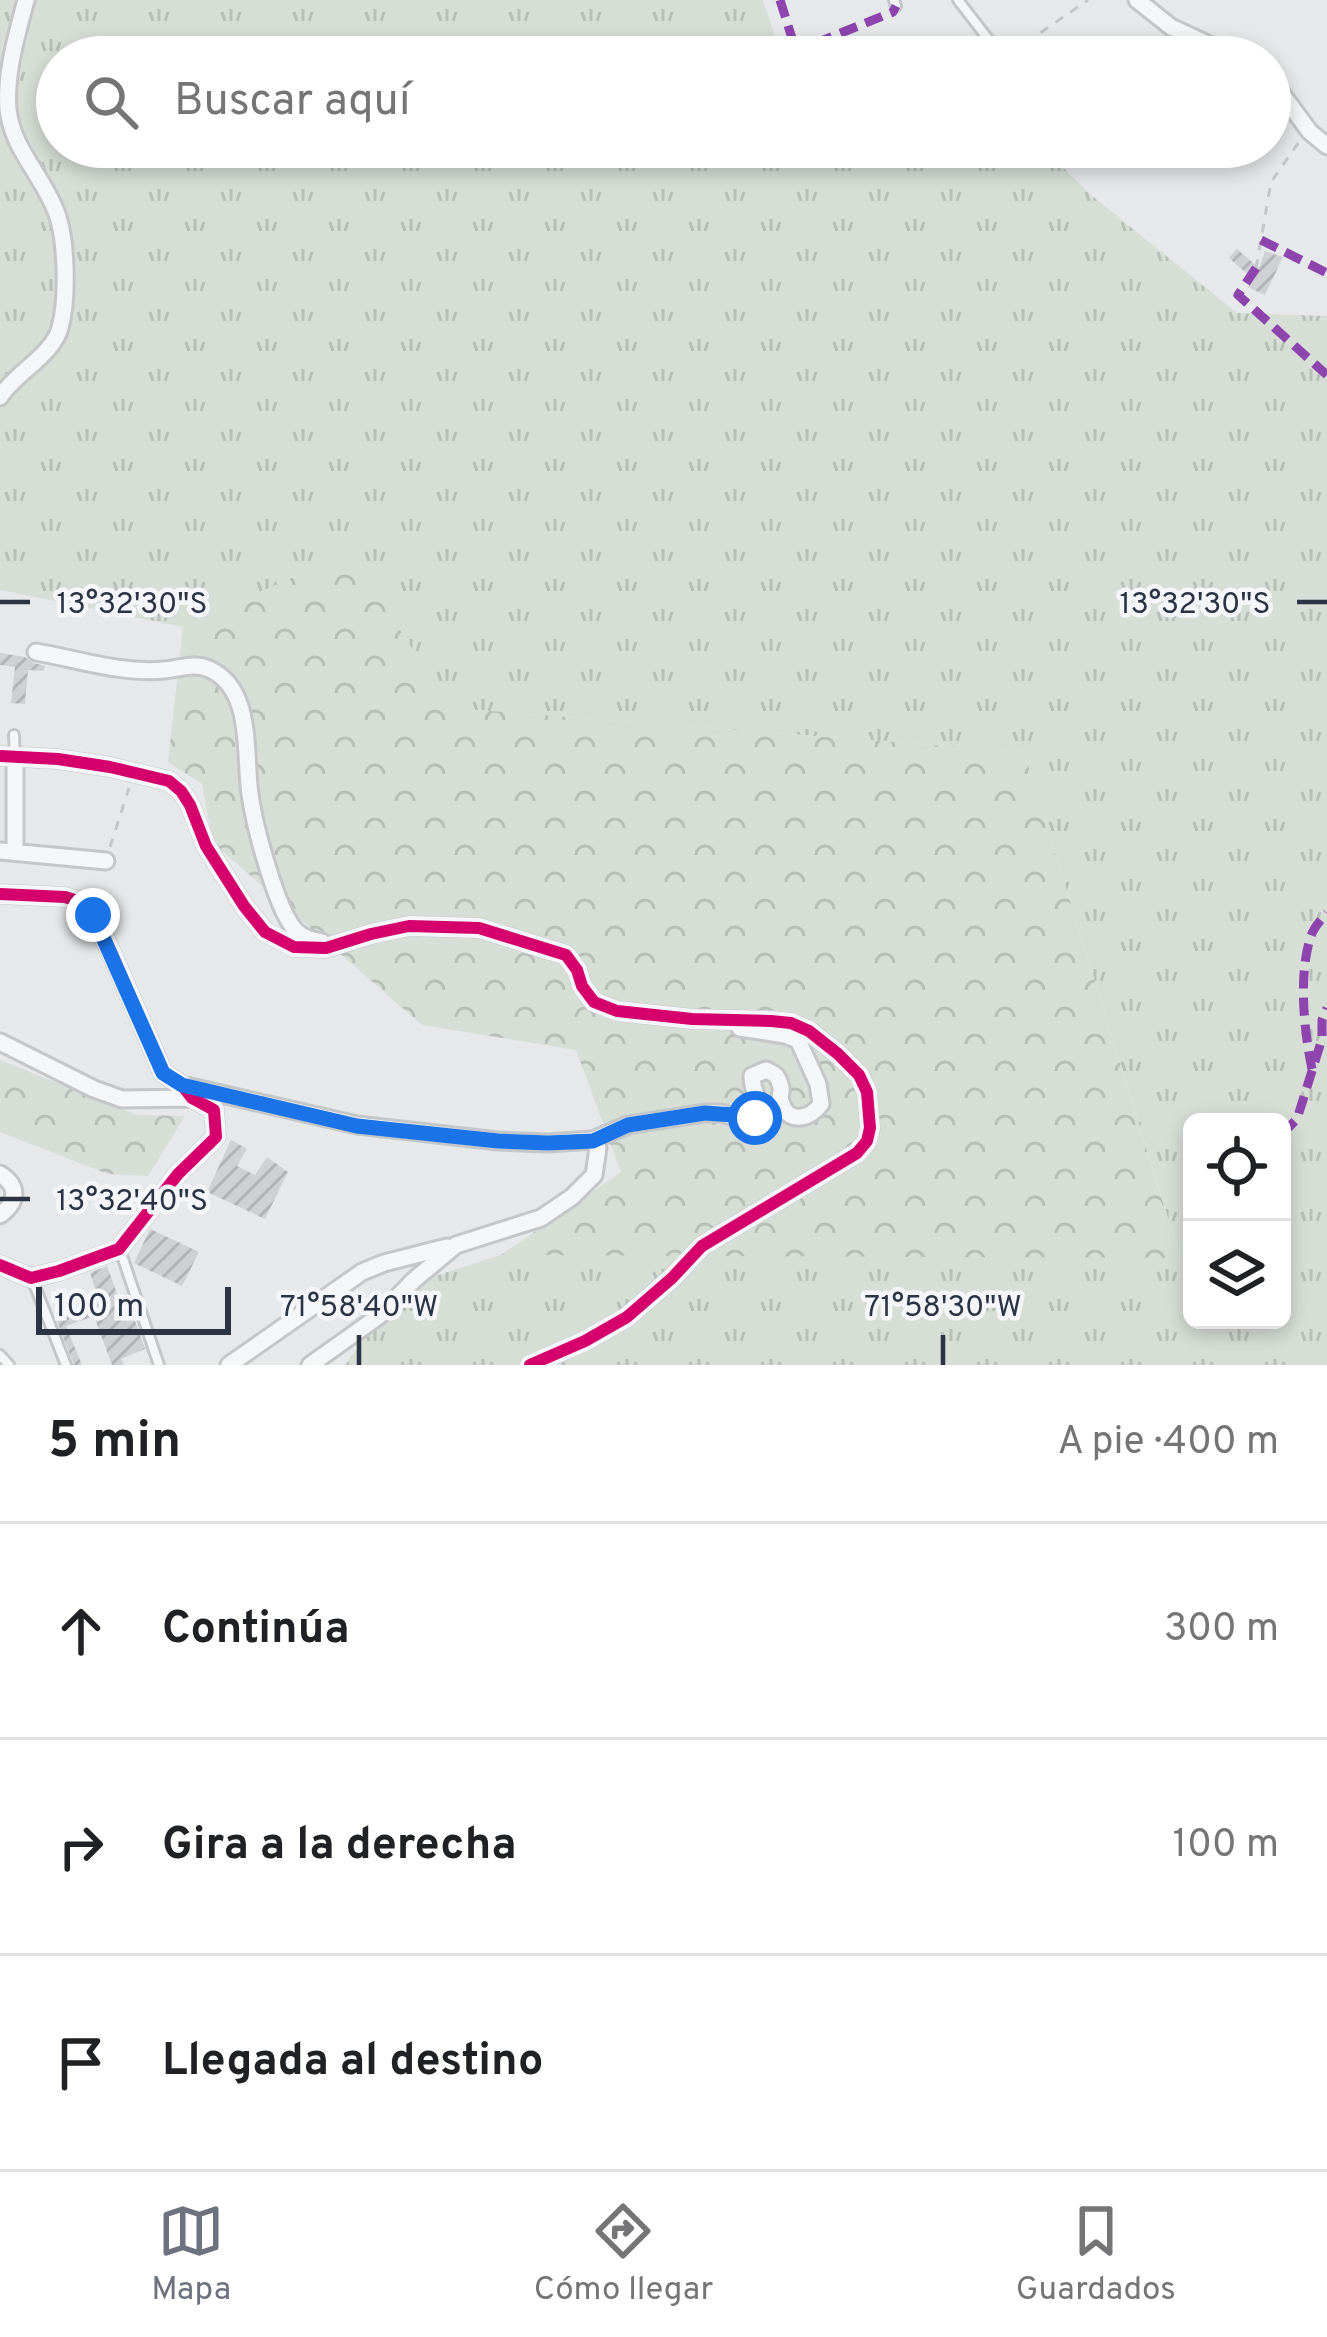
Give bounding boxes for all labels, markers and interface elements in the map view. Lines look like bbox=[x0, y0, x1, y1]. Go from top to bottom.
search box bbox=[36, 36, 1291, 168]
icon: search bbox=[78, 69, 144, 135]
text: Buscar aquí bbox=[174, 74, 410, 131]
text: 13°32'30"S bbox=[57, 587, 207, 624]
text: 13°32'30"S bbox=[1120, 587, 1270, 624]
route end bbox=[66, 888, 120, 942]
route start bbox=[728, 1091, 782, 1145]
map controls bbox=[1183, 1113, 1291, 1329]
button: locate bbox=[1183, 1113, 1291, 1221]
text: 13°32'40"S bbox=[56, 1184, 208, 1221]
button: layers bbox=[1183, 1221, 1291, 1329]
scale bar bbox=[36, 1281, 231, 1334]
text: 100 m bbox=[54, 1287, 144, 1329]
text: 71°58'40"W bbox=[280, 1290, 438, 1327]
text: 71°58'30"W bbox=[864, 1290, 1022, 1327]
text: 5 min bbox=[48, 1411, 181, 1476]
text: A pie · 400 m bbox=[1057, 1419, 1279, 1468]
icon: ahead bbox=[48, 1598, 114, 1664]
text: Continúa bbox=[162, 1602, 349, 1659]
text: 300 m bbox=[1164, 1606, 1279, 1655]
icon: right bbox=[48, 1814, 114, 1880]
text: Gira a la derecha bbox=[162, 1818, 516, 1875]
text: 100 m bbox=[1172, 1822, 1279, 1871]
icon: arrive bbox=[48, 2030, 114, 2096]
text: Llegada al destino bbox=[162, 2034, 543, 2091]
tab: Mapa bbox=[151, 2198, 231, 2312]
tab: Cómo llegar bbox=[534, 2198, 713, 2312]
tab: Guardados bbox=[1016, 2198, 1176, 2312]

